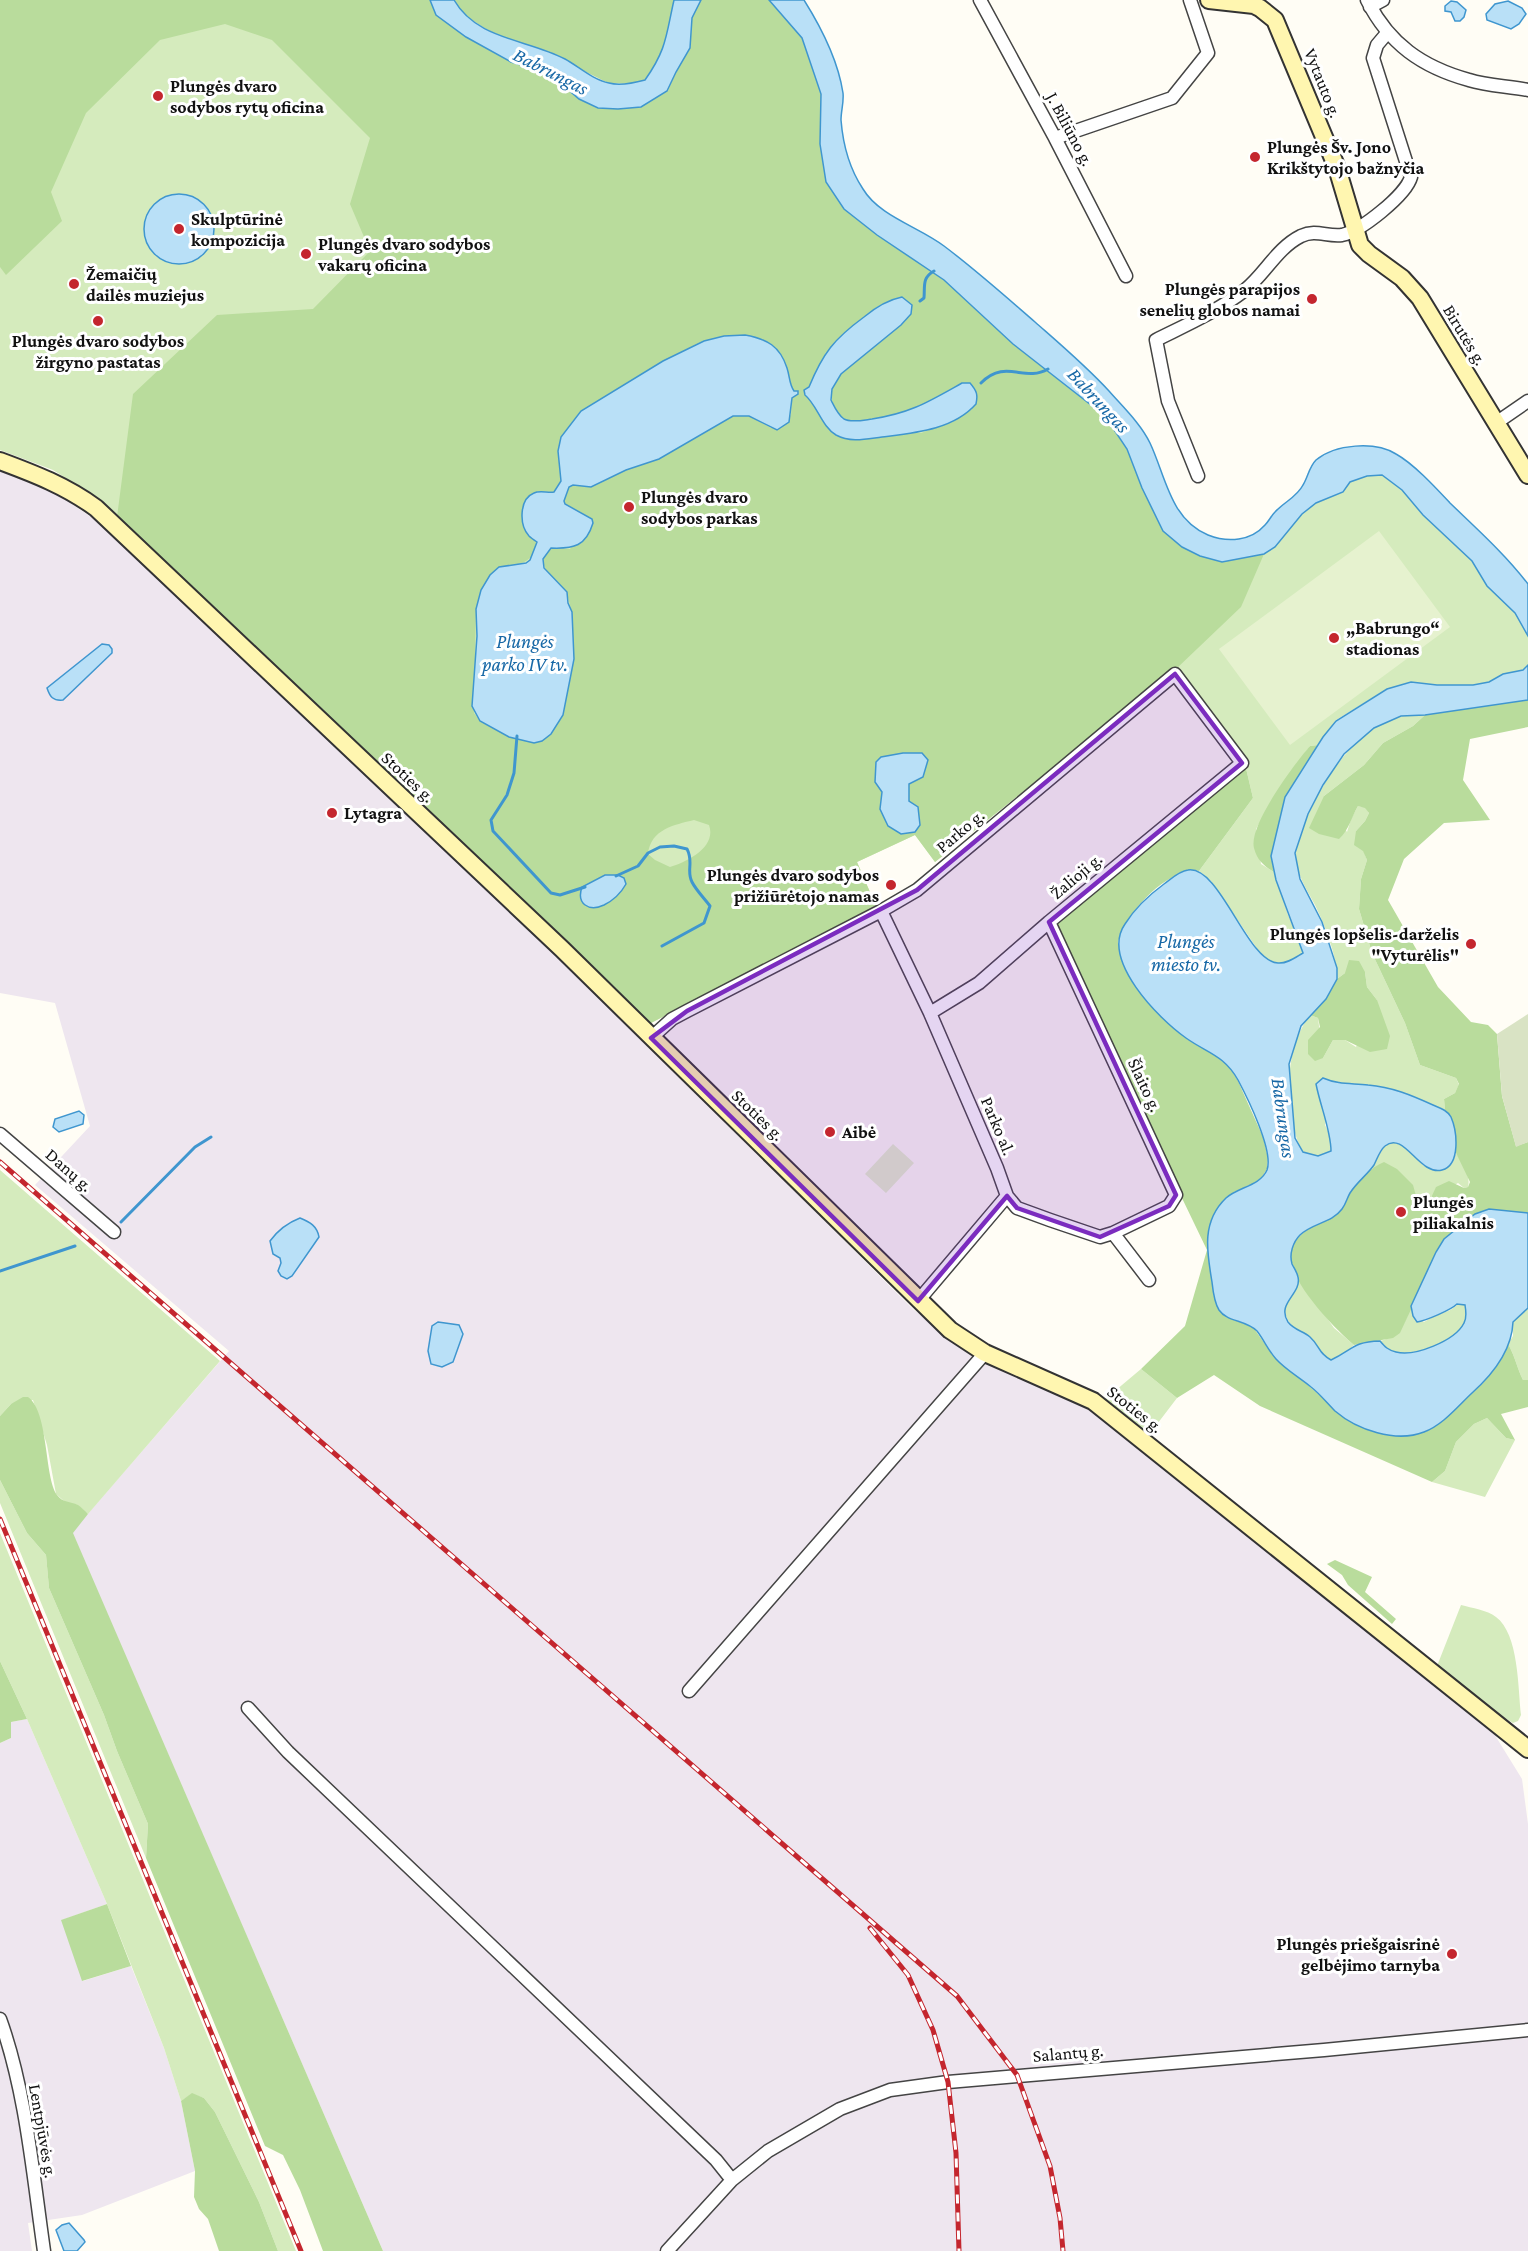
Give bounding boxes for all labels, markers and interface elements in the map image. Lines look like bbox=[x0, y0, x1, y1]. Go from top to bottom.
water label: Babrungas bbox=[510, 43, 593, 100]
street label: Vytauto g. bbox=[1300, 46, 1346, 120]
place label: Plungės dvaro sodybos rytų oficina bbox=[170, 76, 324, 117]
street label: J. Biliūno g. bbox=[1041, 87, 1098, 169]
marker: Plungės dvaro sodybos rytų oficina bbox=[151, 89, 165, 103]
place label: Plungės Šv. Jono Krikštytojo bažnyčia bbox=[1267, 137, 1425, 179]
marker: Plungės Šv. Jono Krikštytojo bažnyčia bbox=[1248, 150, 1262, 164]
place label: Skulptūrinė kompozicija bbox=[191, 209, 285, 251]
marker: Skulptūrinė kompozicija bbox=[172, 222, 186, 236]
place label: Plungės dvaro sodybos vakarų oficina bbox=[317, 234, 490, 275]
marker: Plungės dvaro sodybos vakarų oficina bbox=[299, 247, 313, 261]
place label: Žemaičių dailės muziejus bbox=[86, 264, 204, 306]
marker: Žemaičių dailės muziejus bbox=[67, 277, 81, 291]
place label: Plungės parapijos senelių globos namai bbox=[1139, 279, 1301, 320]
marker: Plungės parapijos senelių globos namai bbox=[1305, 292, 1319, 306]
street label: Birutės g. bbox=[1439, 301, 1491, 369]
marker: Plungės dvaro sodybos žirgyno pastatas bbox=[91, 314, 105, 328]
place label: Plungės dvaro sodybos žirgyno pastatas bbox=[12, 331, 184, 372]
water label: Babrungas bbox=[1063, 363, 1135, 438]
place label: Plungės dvaro sodybos parkas bbox=[641, 487, 758, 528]
marker: Plungės dvaro sodybos parkas bbox=[622, 500, 636, 514]
place label: „Babrungo“ stadionas bbox=[1346, 618, 1440, 659]
water label: Plungės parko IV tv. bbox=[480, 630, 568, 676]
marker: „Babrungo“ stadionas bbox=[1327, 631, 1341, 645]
street label: Stoties g. bbox=[377, 748, 439, 806]
place label: Lytagra bbox=[344, 803, 402, 823]
street label: Parko g. bbox=[932, 805, 988, 857]
marker: Lytagra bbox=[325, 806, 339, 820]
street label: Žalioji g. bbox=[1046, 849, 1106, 904]
place label: Plungės dvaro sodybos prižiūrėtojo namas bbox=[707, 865, 879, 907]
marker: Plungės dvaro sodybos prižiūrėtojo namas bbox=[884, 878, 898, 892]
place label: Plungės lopšelis-darželis "Vyturėlis" bbox=[1270, 924, 1459, 965]
water label: Plungės miesto tv. bbox=[1151, 930, 1221, 975]
marker: Plungės lopšelis-darželis "Vyturėlis" bbox=[1464, 937, 1478, 951]
street label: Šlaito g. bbox=[1124, 1055, 1166, 1115]
water label: Babrungas bbox=[1266, 1076, 1301, 1160]
street label: Stoties g. bbox=[728, 1085, 788, 1145]
street label: Parko al. bbox=[977, 1094, 1019, 1158]
place label: Aibė bbox=[841, 1122, 876, 1142]
marker: Aibė bbox=[823, 1125, 837, 1139]
street label: Danų g. bbox=[42, 1144, 96, 1196]
place label: Plungės piliakalnis bbox=[1413, 1192, 1494, 1233]
marker: Plungės piliakalnis bbox=[1394, 1205, 1408, 1219]
street label: Stoties g. bbox=[1103, 1381, 1167, 1437]
place label: Plungės priešgaisrinė gelbėjimo tarnyba bbox=[1277, 1934, 1440, 1976]
marker: Plungės priešgaisrinė gelbėjimo tarnyba bbox=[1445, 1947, 1459, 1961]
street label: Salantų g. bbox=[1032, 2040, 1104, 2066]
street label: Lentpjūvės g. bbox=[24, 2082, 61, 2180]

